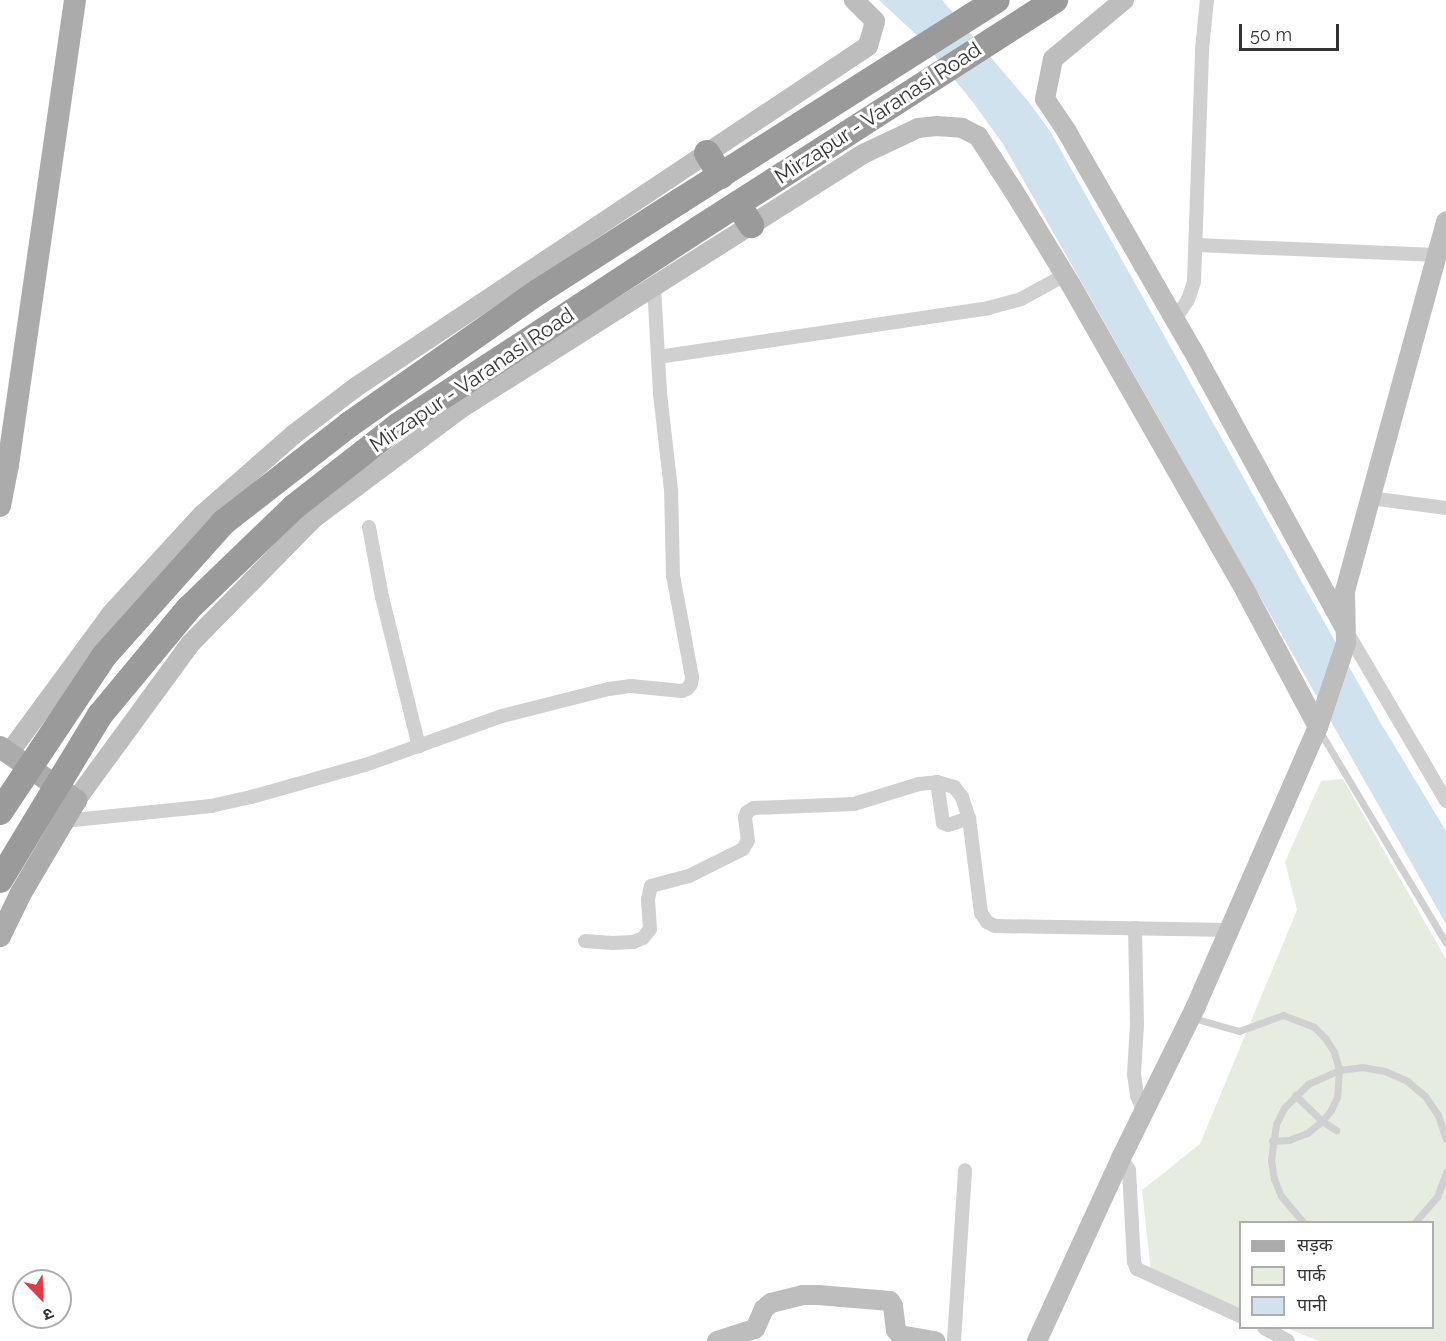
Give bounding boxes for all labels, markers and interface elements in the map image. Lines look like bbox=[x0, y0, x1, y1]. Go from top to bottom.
scale bar bbox=[1242, 12, 1342, 50]
text: 50 m bbox=[1250, 24, 1292, 45]
street label: Mirzapur - Varanasi Road bbox=[770, 37, 986, 189]
street label: Mirzapur - Varanasi Road bbox=[365, 302, 579, 458]
legend bbox=[1239, 1221, 1434, 1329]
text: सड़क bbox=[1297, 1234, 1333, 1255]
text: पार्क bbox=[1297, 1264, 1326, 1285]
north arrow bbox=[12, 1269, 72, 1329]
text: पानी bbox=[1297, 1294, 1327, 1315]
text: उ bbox=[40, 1304, 56, 1325]

